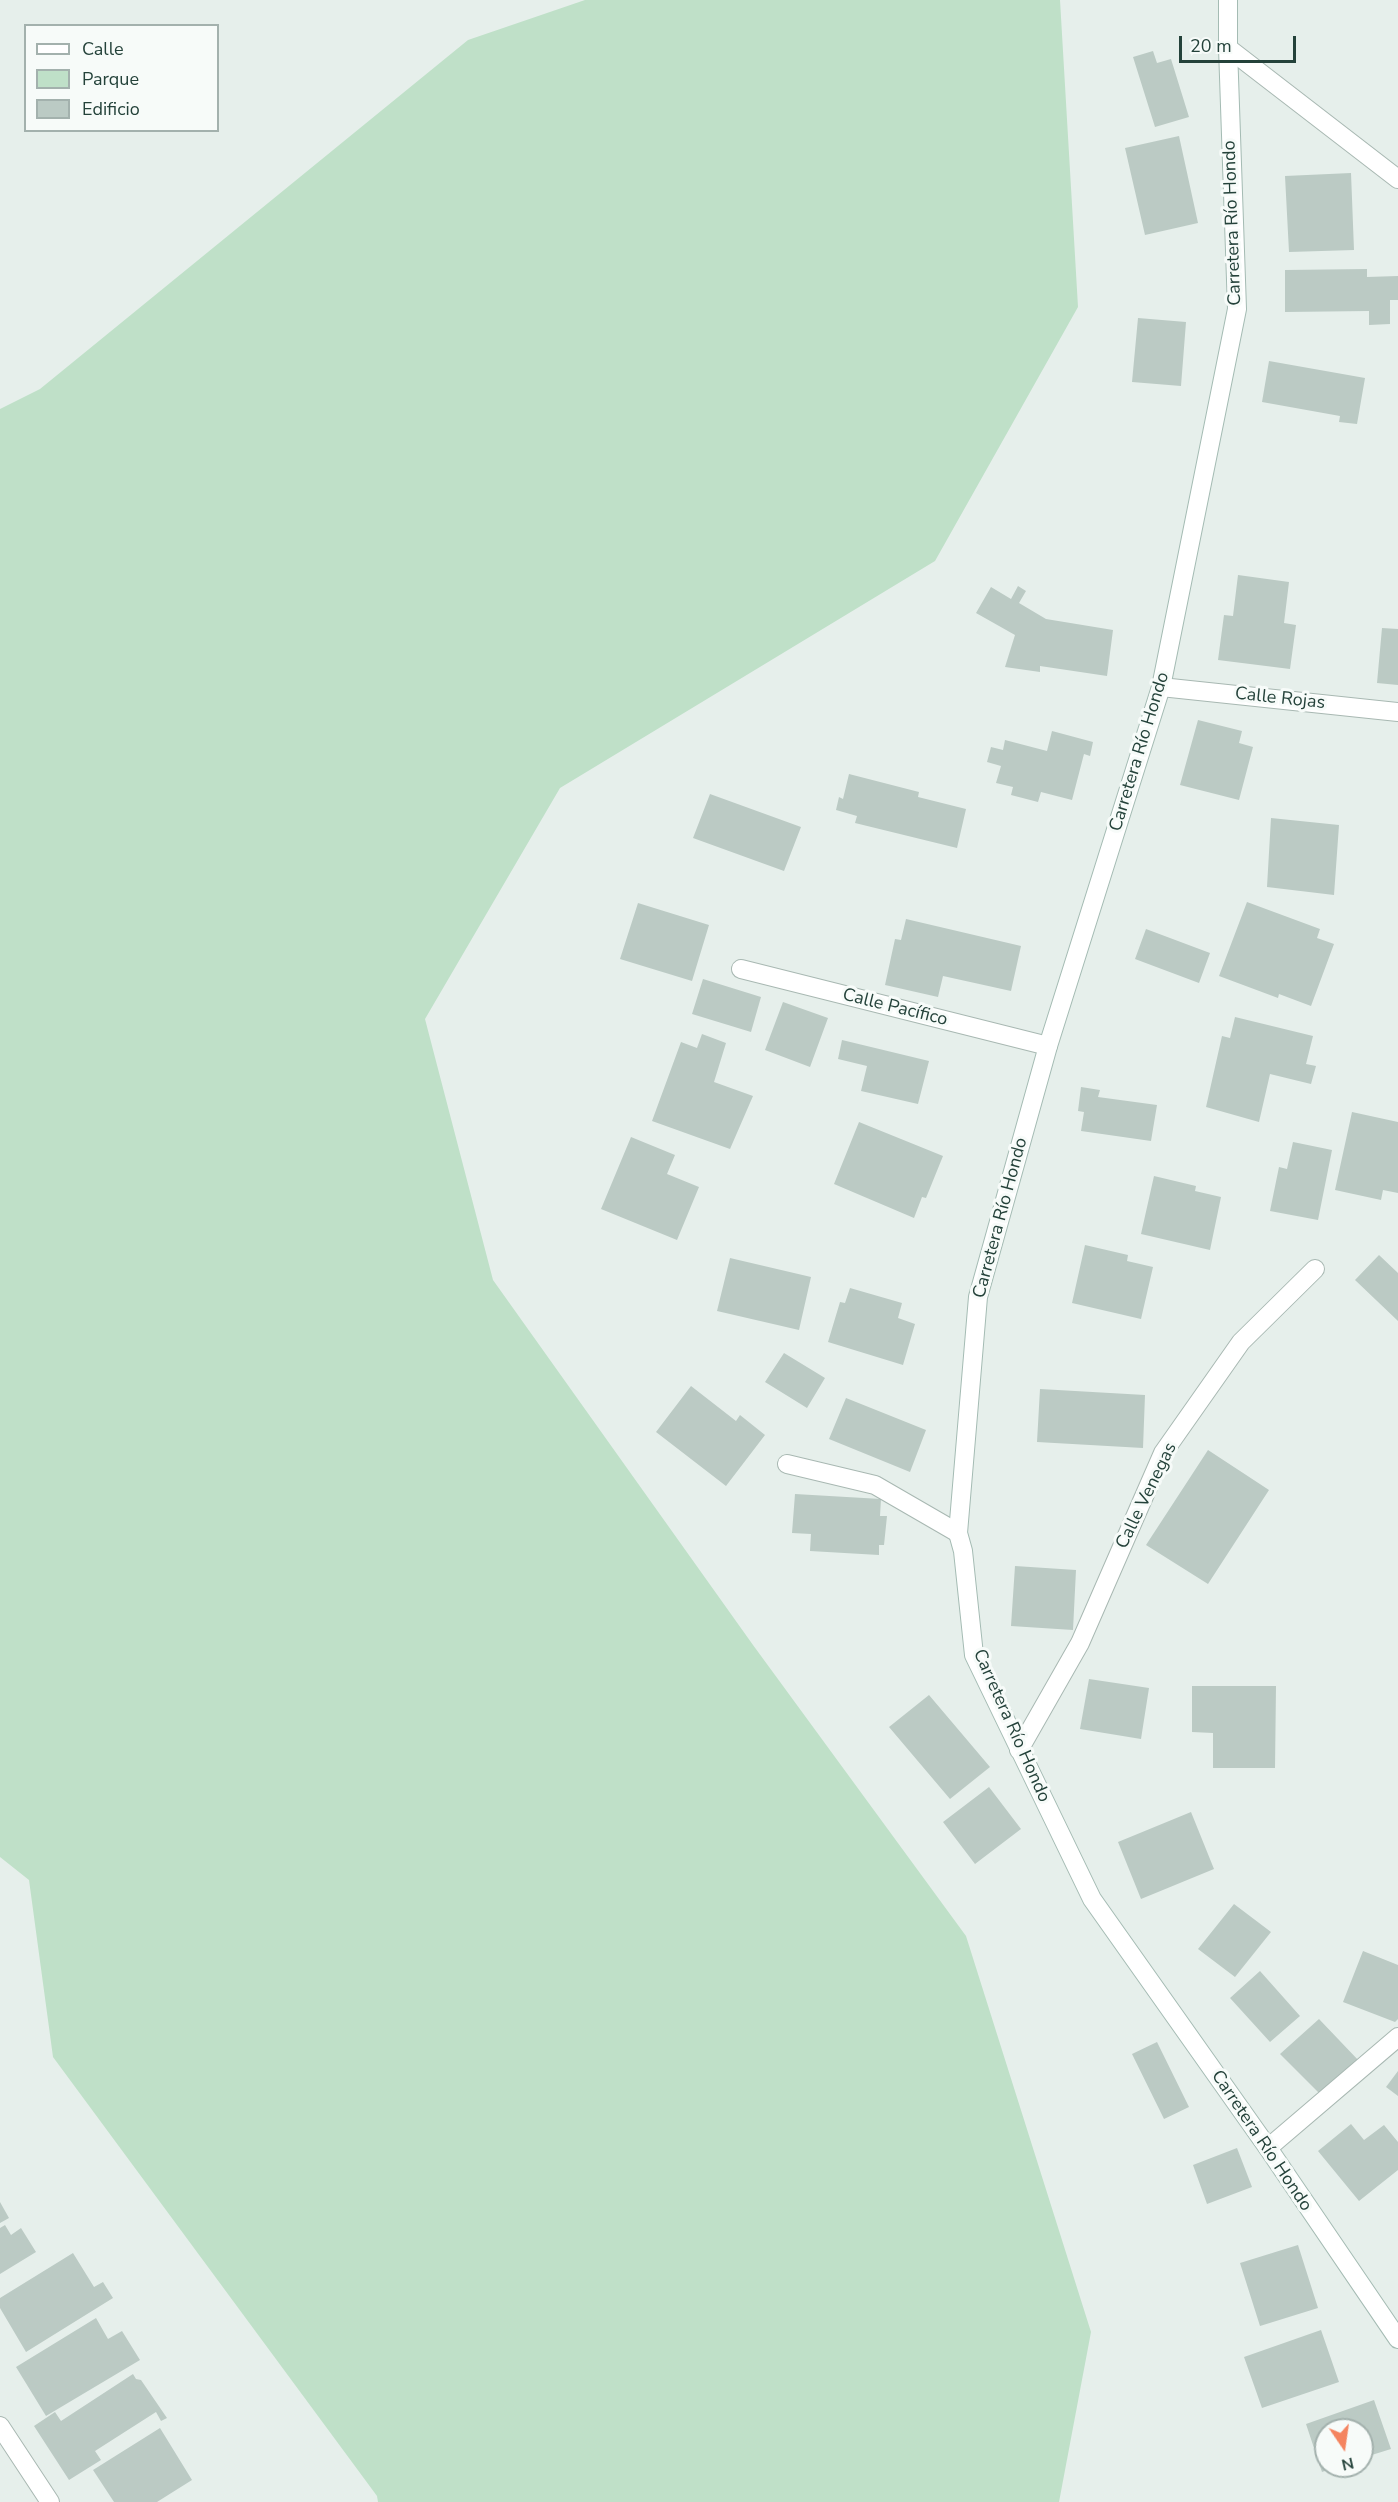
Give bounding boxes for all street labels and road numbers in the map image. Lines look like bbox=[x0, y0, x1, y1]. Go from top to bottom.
street label: Carretera Río Hondo bbox=[1219, 140, 1247, 306]
street label: Carretera Río Hondo bbox=[1106, 670, 1174, 834]
street label: Calle Rojas bbox=[1234, 684, 1326, 714]
street label: Calle Pacífico bbox=[840, 985, 950, 1031]
street label: Carretera Río Hondo bbox=[969, 1135, 1033, 1301]
street label: Calle Venegas bbox=[1112, 1439, 1182, 1553]
street label: Carretera Río Hondo bbox=[968, 1646, 1054, 1806]
street label: Carretera Río Hondo bbox=[1206, 2066, 1316, 2216]

